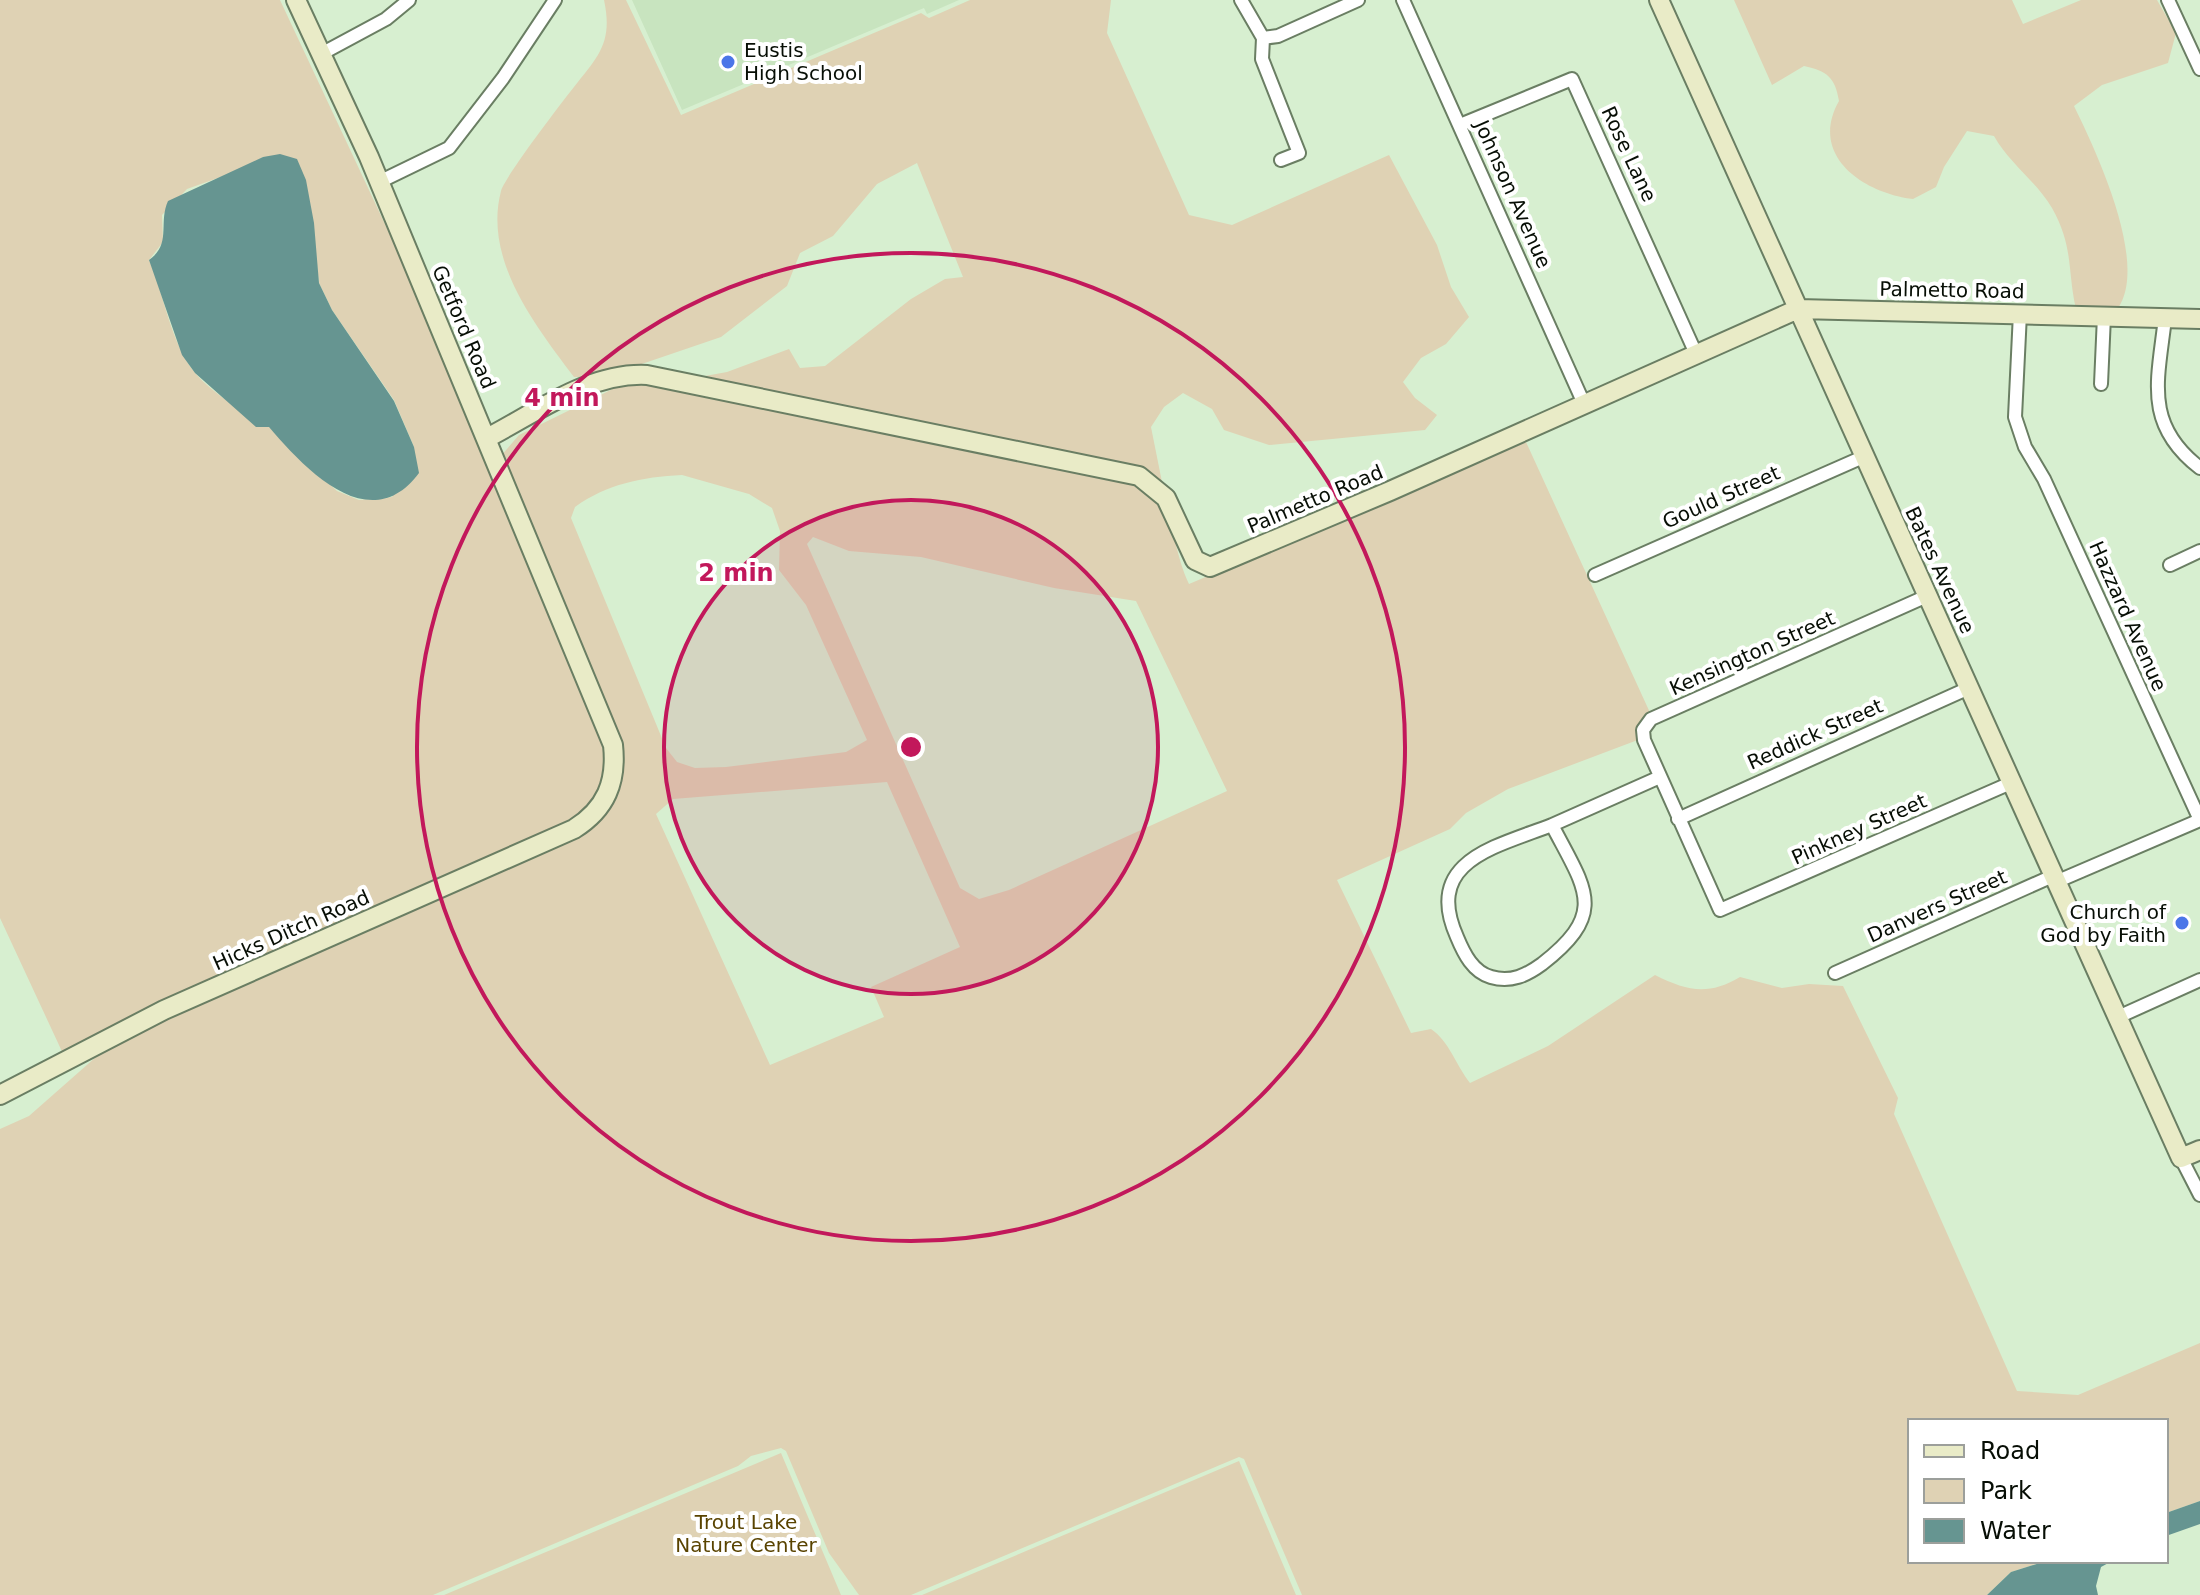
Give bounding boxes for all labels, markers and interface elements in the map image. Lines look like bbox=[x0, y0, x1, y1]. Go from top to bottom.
place label: Eustis High School bbox=[744, 38, 863, 85]
marker: Eustis High School bbox=[719, 53, 737, 71]
street label: Rose Lane bbox=[1596, 102, 1662, 206]
street label: Johnson Avenue bbox=[1469, 114, 1556, 272]
street label: Getford Road bbox=[427, 262, 501, 392]
street label: Palmetto Road bbox=[1879, 277, 2025, 303]
text: 4 min bbox=[524, 384, 600, 412]
street label: Palmetto Road bbox=[1243, 460, 1387, 538]
street label: Gould Street bbox=[1659, 460, 1783, 534]
street label: Bates Avenue bbox=[1900, 503, 1980, 637]
street label: Hazzard Avenue bbox=[2084, 537, 2172, 695]
text: 2 min bbox=[698, 559, 774, 587]
street label: Kensington Street bbox=[1666, 606, 1838, 700]
street label: Reddick Street bbox=[1743, 693, 1887, 775]
centre of rings bbox=[897, 733, 925, 761]
street label: Pinkney Street bbox=[1788, 788, 1930, 870]
street label: Danvers Street bbox=[1863, 864, 2011, 948]
street label: Hicks Ditch Road bbox=[209, 885, 373, 975]
place label: Church of God by Faith bbox=[2040, 900, 2167, 947]
marker: Church of God by Faith bbox=[2173, 914, 2191, 932]
legend bbox=[1908, 1419, 2168, 1563]
text: Road bbox=[1980, 1437, 2040, 1465]
text: Park bbox=[1980, 1477, 2032, 1505]
park label: Trout Lake Nature Center bbox=[675, 1510, 818, 1557]
text: Water bbox=[1980, 1517, 2051, 1545]

